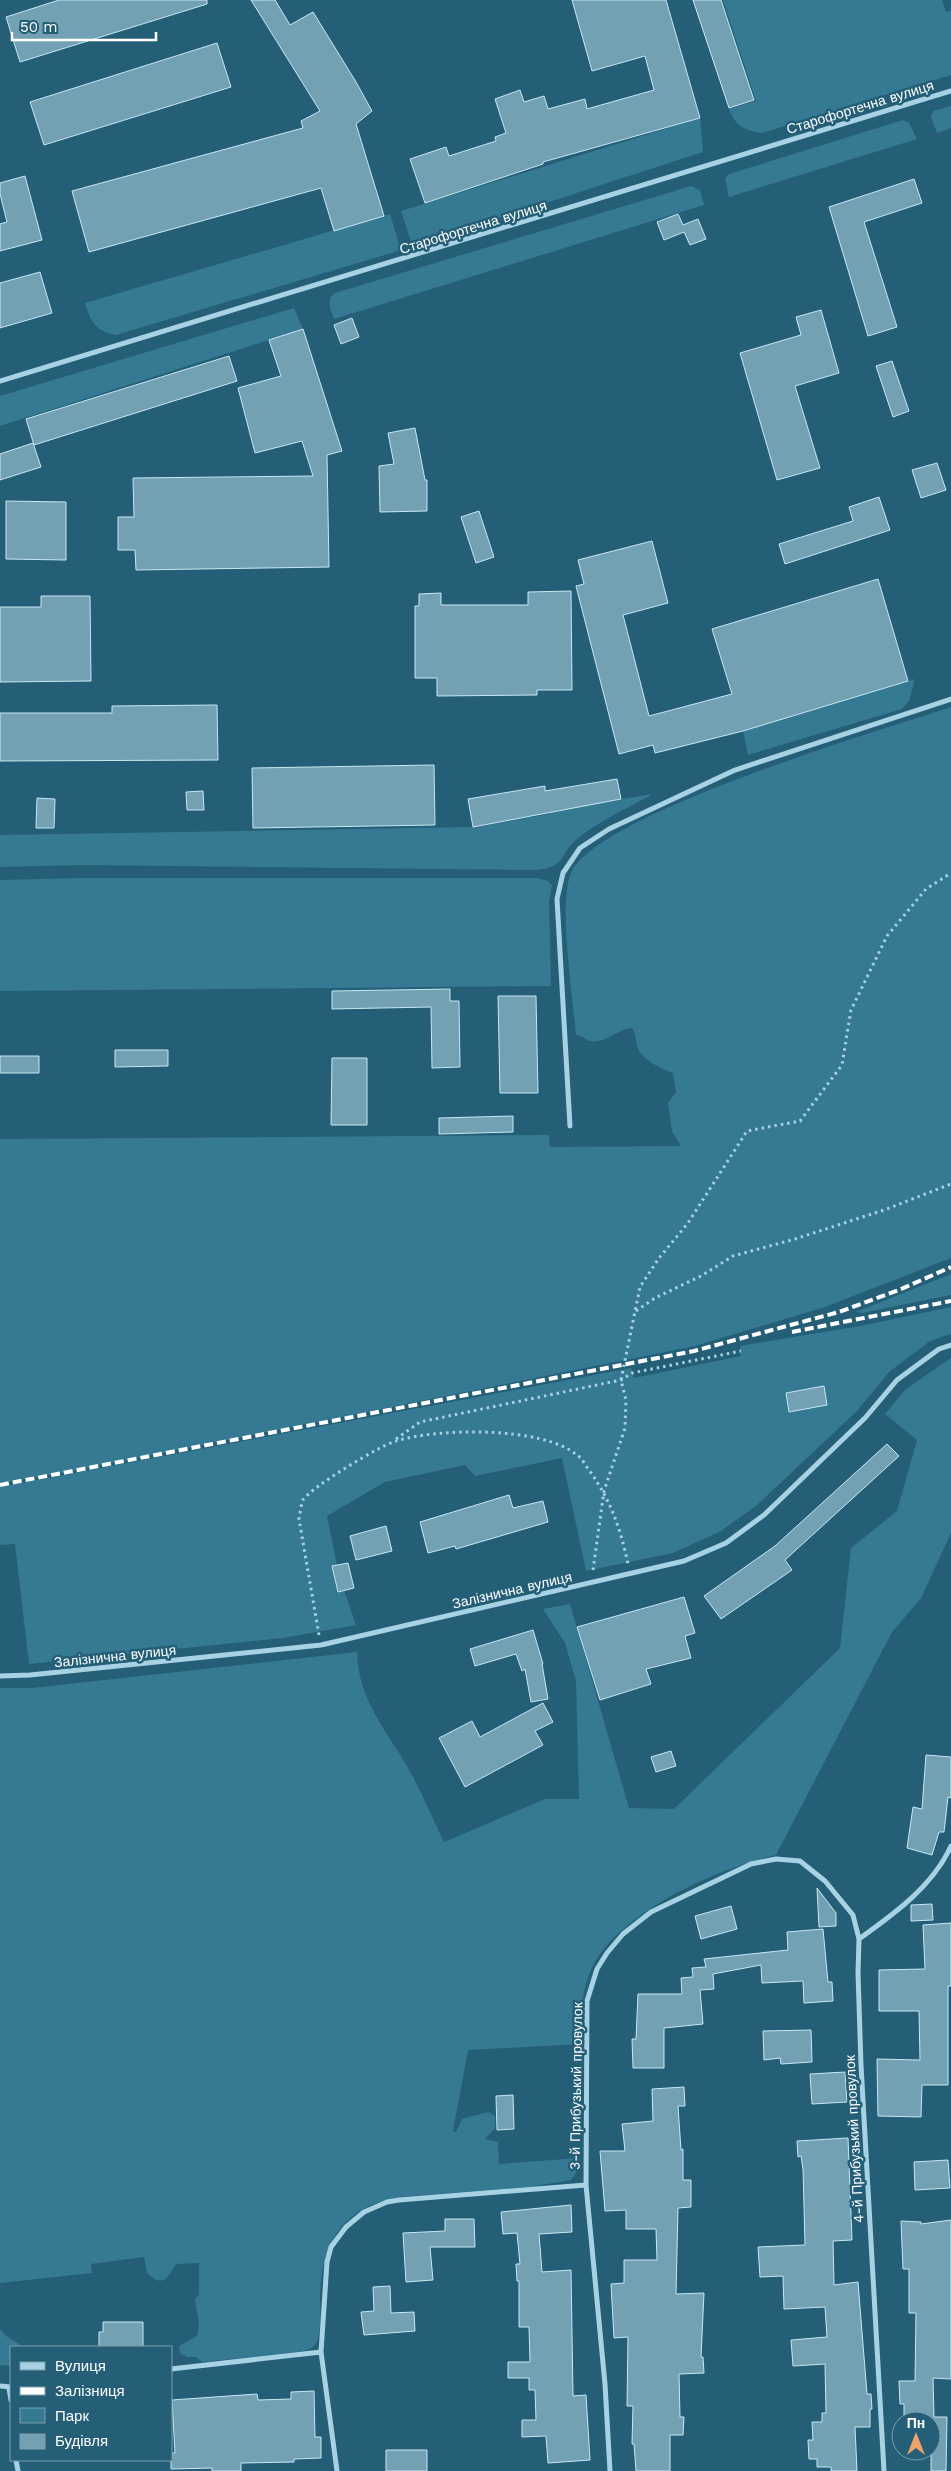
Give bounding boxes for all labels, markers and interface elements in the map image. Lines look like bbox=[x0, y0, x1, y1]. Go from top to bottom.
scale bar bbox=[12, 10, 156, 42]
text: 50 m bbox=[20, 18, 57, 36]
street label: Старофортечна вулиця bbox=[784, 77, 936, 137]
street label: Старофортечна вулиця bbox=[397, 197, 549, 257]
street label: Залізнична вулиця bbox=[451, 1568, 573, 1612]
street label: Залізнична вулиця bbox=[53, 1642, 177, 1670]
street label: 3-й Прибузький провулок bbox=[567, 2001, 585, 2170]
street label: 4-й Прибузький провулок bbox=[842, 2054, 866, 2223]
legend bbox=[10, 2346, 172, 2461]
text: Вулиця bbox=[55, 2357, 106, 2375]
text: Залізниця bbox=[55, 2382, 125, 2400]
text: Парк bbox=[55, 2407, 89, 2425]
north arrow bbox=[891, 2411, 941, 2461]
text: Пн bbox=[907, 2415, 925, 2431]
text: Будівля bbox=[55, 2432, 108, 2450]

